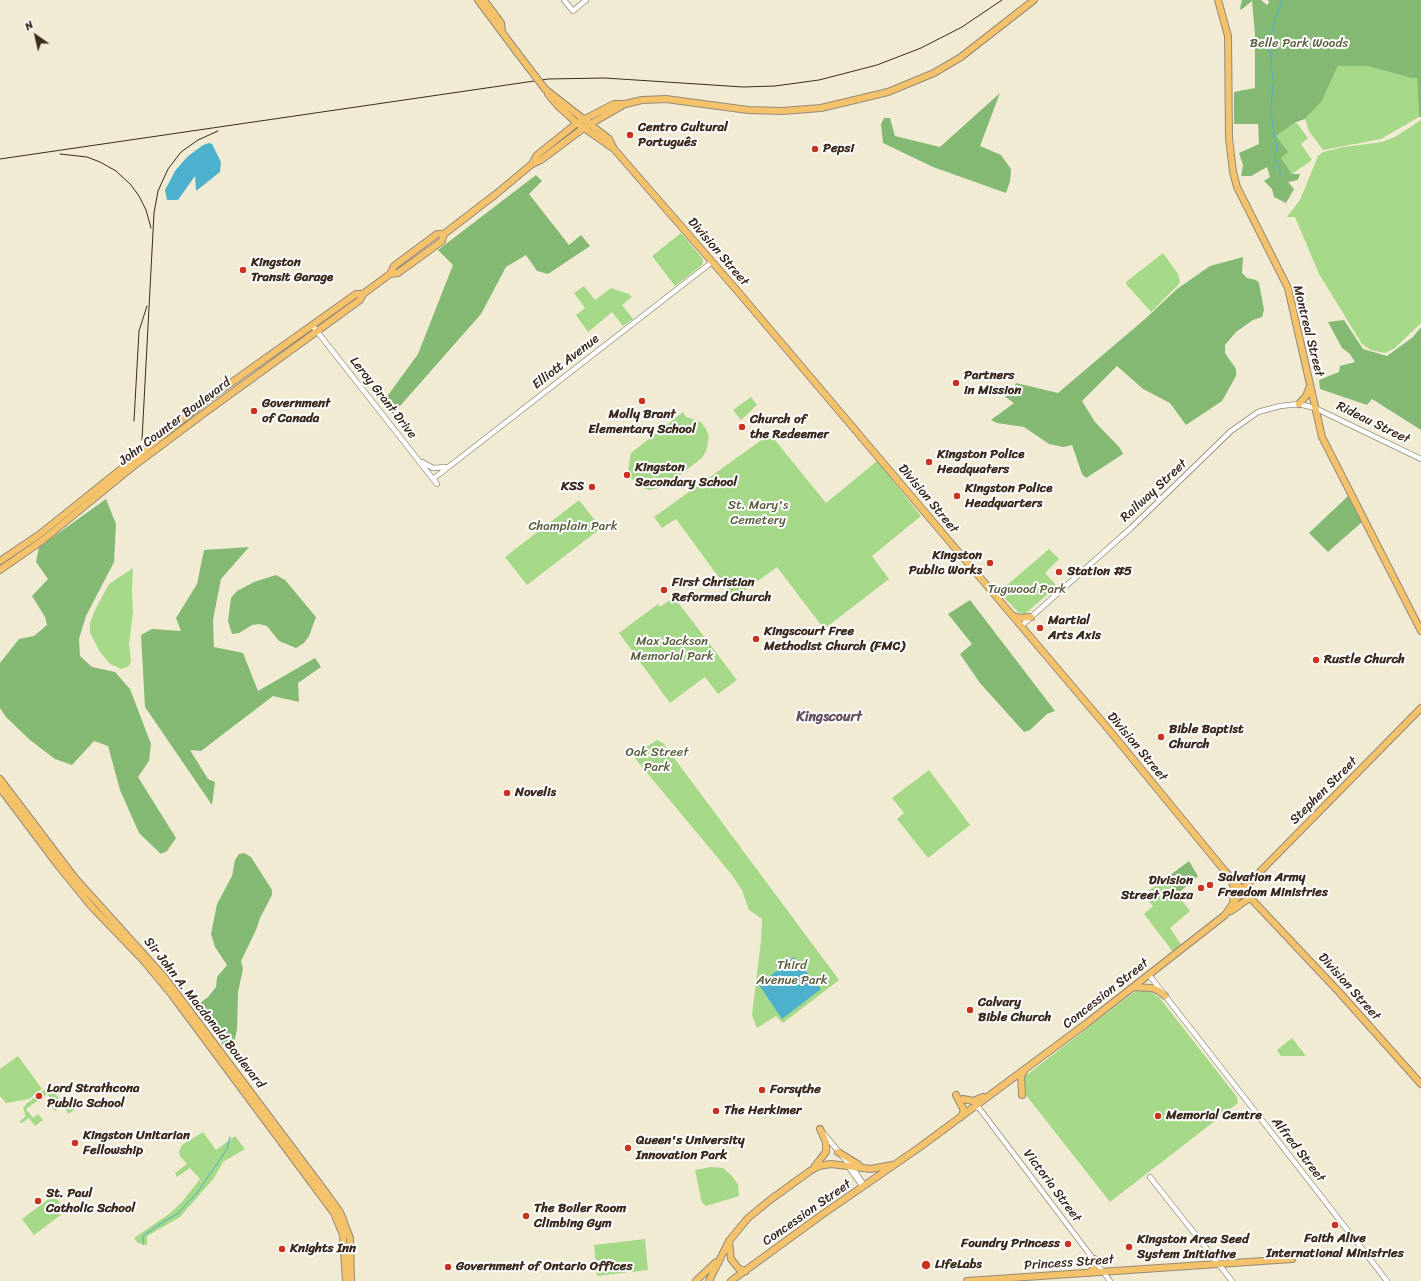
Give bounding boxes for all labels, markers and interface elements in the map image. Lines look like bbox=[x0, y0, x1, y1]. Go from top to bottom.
north arrow bbox=[16, 16, 56, 56]
text: N bbox=[21, 16, 37, 36]
park label: Belle Park Woods bbox=[1250, 36, 1348, 52]
place label: Centro Cultural Português bbox=[638, 120, 728, 151]
marker: Centro Cultural Português bbox=[625, 130, 635, 140]
place label: Pepsi bbox=[823, 141, 854, 157]
marker: Pepsi bbox=[810, 144, 820, 154]
street label: Division Street bbox=[684, 215, 752, 289]
place label: Kingston Transit Garage bbox=[251, 255, 333, 286]
marker: Kingston Transit Garage bbox=[238, 265, 248, 275]
street label: Montreal Street bbox=[1289, 284, 1327, 378]
street label: Elliott Avenue bbox=[530, 331, 602, 393]
street label: Leroy Grant Drive bbox=[346, 354, 420, 442]
place label: Partners in Mission bbox=[964, 368, 1021, 399]
street label: John Counter Boulevard bbox=[116, 375, 234, 469]
marker: Partners in Mission bbox=[951, 378, 961, 388]
place label: Government of Canada bbox=[262, 396, 330, 427]
marker: Molly Brant Elementary School bbox=[637, 396, 647, 406]
street label: Rideau Street bbox=[1334, 399, 1412, 447]
marker: Government of Canada bbox=[249, 406, 259, 416]
place label: Molly Brant Elementary School bbox=[588, 407, 696, 438]
place label: Church of the Redeemer bbox=[750, 412, 829, 443]
marker: Church of the Redeemer bbox=[737, 422, 747, 432]
place label: Kingston Police Headquaters bbox=[937, 447, 1025, 478]
street label: Railway Street bbox=[1118, 456, 1190, 526]
marker: Kingston Police Headquaters bbox=[924, 457, 934, 467]
place label: Kingston Secondary School bbox=[635, 460, 737, 491]
street label: Division Street bbox=[895, 461, 961, 537]
marker: Kingston Secondary School bbox=[622, 470, 632, 480]
place label: KSS bbox=[561, 479, 584, 495]
place label: Kingston Police Headquarters bbox=[965, 481, 1053, 512]
marker: KSS bbox=[587, 482, 597, 492]
marker: Kingston Police Headquarters bbox=[952, 491, 962, 501]
park label: St. Mary's Cemetery bbox=[728, 498, 788, 529]
park label: Champlain Park bbox=[528, 519, 618, 535]
place label: Kingston Public Works bbox=[909, 548, 982, 579]
marker: Kingston Public Works bbox=[985, 558, 995, 568]
place label: Station #5 bbox=[1067, 564, 1132, 580]
marker: Station #5 bbox=[1054, 567, 1064, 577]
place label: First Christian Reformed Church bbox=[672, 575, 771, 606]
park label: Tugwood Park bbox=[988, 582, 1066, 598]
marker: First Christian Reformed Church bbox=[659, 585, 669, 595]
place label: Martial Arts Axis bbox=[1048, 613, 1101, 644]
marker: Martial Arts Axis bbox=[1035, 623, 1045, 633]
place label: Kingscourt Free Methodist Church (FMC) bbox=[764, 624, 905, 655]
park label: Max Jackson Memorial Park bbox=[630, 634, 714, 665]
marker: Kingscourt Free Methodist Church (FMC) bbox=[751, 634, 761, 644]
place label: Rustle Church bbox=[1324, 652, 1405, 668]
marker: Rustle Church bbox=[1311, 655, 1321, 665]
district label: Kingscourt bbox=[796, 709, 862, 725]
street label: Division Street bbox=[1104, 709, 1170, 785]
place label: Bible Baptist Church bbox=[1169, 722, 1244, 753]
marker: Bible Baptist Church bbox=[1156, 732, 1166, 742]
park label: Oak Street Park bbox=[625, 745, 689, 776]
street label: Stephen Street bbox=[1287, 754, 1361, 828]
place label: Novelis bbox=[515, 785, 556, 801]
marker: Novelis bbox=[502, 788, 512, 798]
place label: Salvation Army Freedom Ministries bbox=[1218, 870, 1328, 901]
place label: Division Street Plaza bbox=[1121, 873, 1193, 904]
marker: Salvation Army Freedom Ministries bbox=[1205, 880, 1215, 890]
marker: Division Street Plaza bbox=[1196, 883, 1206, 893]
street label: Sir John A. Macdonald Boulevard bbox=[140, 934, 268, 1092]
street label: Division Street bbox=[1315, 950, 1383, 1024]
street label: Concession Street bbox=[1060, 956, 1152, 1032]
park label: Third Avenue Park bbox=[756, 958, 828, 989]
place label: Calvary Bible Church bbox=[978, 995, 1051, 1026]
marker: Calvary Bible Church bbox=[965, 1005, 975, 1015]
place label: Lord Strathcona Public School bbox=[47, 1081, 140, 1112]
place label: Forsythe bbox=[770, 1082, 821, 1098]
marker: Forsythe bbox=[757, 1085, 767, 1095]
marker: Lord Strathcona Public School bbox=[34, 1091, 44, 1101]
place label: The Herkimer bbox=[724, 1103, 801, 1119]
marker: The Herkimer bbox=[711, 1106, 721, 1116]
place label: Memorial Centre bbox=[1166, 1108, 1262, 1124]
marker: Memorial Centre bbox=[1153, 1111, 1163, 1121]
street label: Alfred Street bbox=[1268, 1115, 1328, 1185]
place label: Kingston Unitarian Fellowship bbox=[83, 1128, 190, 1159]
place label: Queen's University Innovation Park bbox=[636, 1133, 745, 1164]
marker: Kingston Unitarian Fellowship bbox=[70, 1138, 80, 1148]
marker: Queen's University Innovation Park bbox=[623, 1143, 633, 1153]
street label: Victoria Street bbox=[1020, 1147, 1084, 1225]
street label: Concession Street bbox=[760, 1177, 854, 1249]
place label: St. Paul Catholic School bbox=[46, 1186, 135, 1217]
marker: St. Paul Catholic School bbox=[33, 1196, 43, 1206]
place label: The Boiler Room Climbing Gym bbox=[534, 1201, 626, 1232]
marker: The Boiler Room Climbing Gym bbox=[521, 1211, 531, 1221]
marker: Faith Alive International Ministries bbox=[1330, 1220, 1340, 1230]
place label: Faith Alive International Ministries bbox=[1266, 1231, 1404, 1262]
place label: Kingston Area Seed System Initiative bbox=[1137, 1232, 1249, 1263]
place label: Foundry Princess bbox=[961, 1236, 1060, 1252]
marker: Foundry Princess bbox=[1063, 1239, 1073, 1249]
place label: Knights Inn bbox=[290, 1241, 356, 1257]
marker: Kingston Area Seed System Initiative bbox=[1124, 1242, 1134, 1252]
marker: Knights Inn bbox=[277, 1244, 287, 1254]
street label: Princess Street bbox=[1024, 1252, 1114, 1274]
place label: LifeLabs bbox=[935, 1257, 982, 1273]
place label: Government of Ontario Offices bbox=[456, 1259, 632, 1275]
marker: LifeLabs bbox=[920, 1259, 932, 1271]
marker: Government of Ontario Offices bbox=[443, 1262, 453, 1272]

